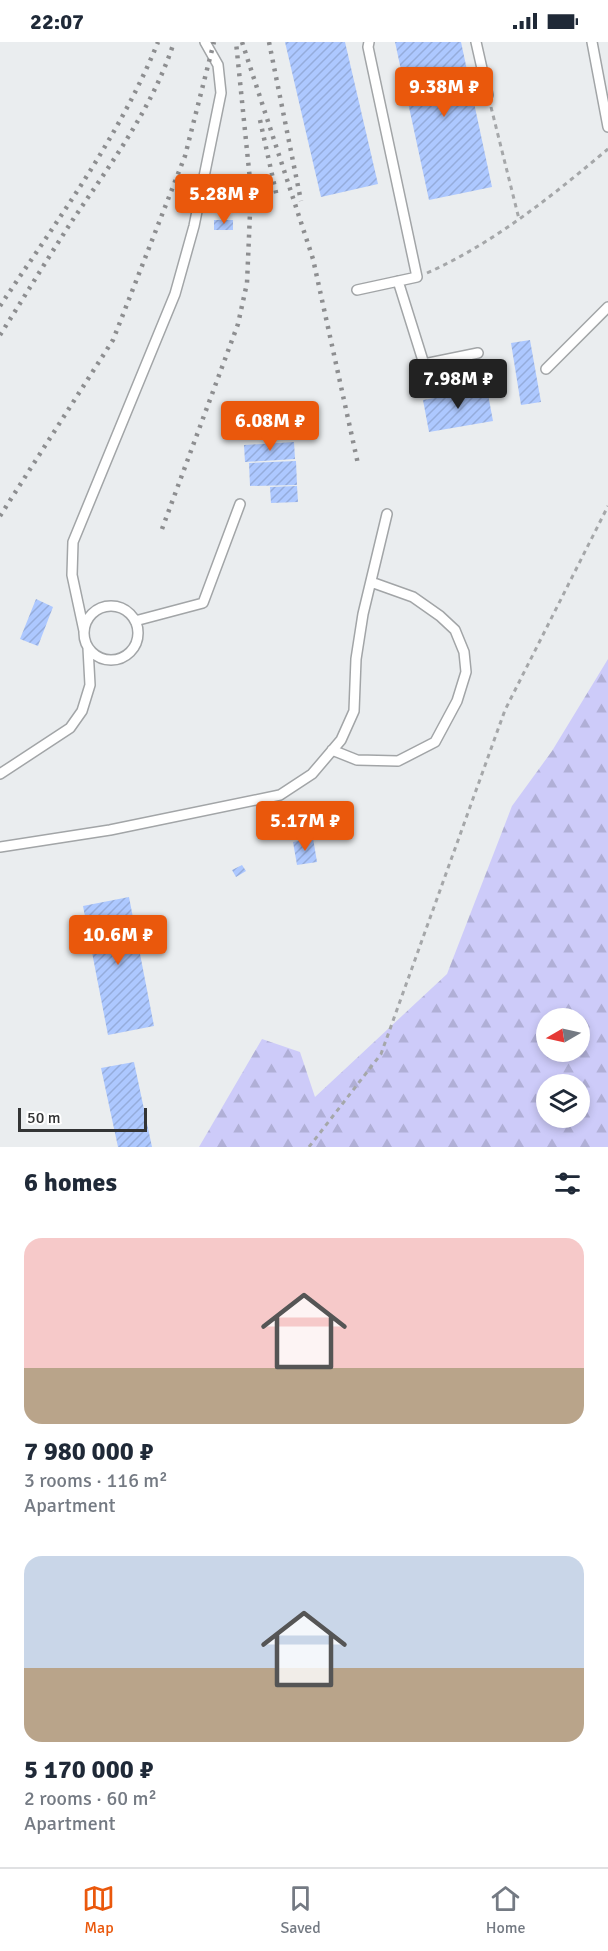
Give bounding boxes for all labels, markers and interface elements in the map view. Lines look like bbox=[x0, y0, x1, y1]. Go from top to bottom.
text: 22:07 bbox=[30, 8, 84, 35]
pin: 9.38M ₽ bbox=[389, 67, 499, 118]
text: 9.38M ₽ bbox=[409, 74, 479, 99]
pin: 5.28M ₽ bbox=[169, 174, 279, 225]
text: 5.28M ₽ bbox=[189, 181, 259, 206]
pin: 7.98M ₽ bbox=[403, 359, 513, 410]
text: 7.98M ₽ bbox=[423, 366, 493, 391]
pin: 6.08M ₽ bbox=[215, 401, 325, 452]
text: 6.08M ₽ bbox=[235, 408, 305, 433]
pin: 5.17M ₽ bbox=[250, 801, 360, 852]
text: 5.17M ₽ bbox=[270, 808, 340, 833]
pin: 10.6M ₽ bbox=[63, 915, 173, 966]
text: 10.6M ₽ bbox=[83, 922, 153, 947]
north arrow bbox=[536, 1008, 590, 1062]
map controls bbox=[536, 1008, 590, 1128]
button: layers bbox=[536, 1074, 590, 1128]
scale bar bbox=[18, 1105, 147, 1132]
text: 50 m bbox=[27, 1108, 61, 1128]
text: 6 homes bbox=[24, 1167, 117, 1199]
icon: filters bbox=[551, 1167, 584, 1200]
icon: home bbox=[250, 1277, 358, 1385]
text: 7 980 000 ₽ bbox=[24, 1436, 153, 1468]
text: 3 rooms · 116 m² bbox=[24, 1468, 168, 1493]
text: Apartment bbox=[24, 1493, 116, 1518]
icon: home bbox=[250, 1595, 358, 1703]
text: 5 170 000 ₽ bbox=[24, 1754, 153, 1786]
text: 2 rooms · 60 m² bbox=[24, 1786, 157, 1811]
text: Apartment bbox=[24, 1811, 116, 1836]
tab: Map bbox=[82, 1882, 115, 1938]
tab: Saved bbox=[280, 1882, 321, 1938]
tab: Home bbox=[486, 1882, 526, 1938]

